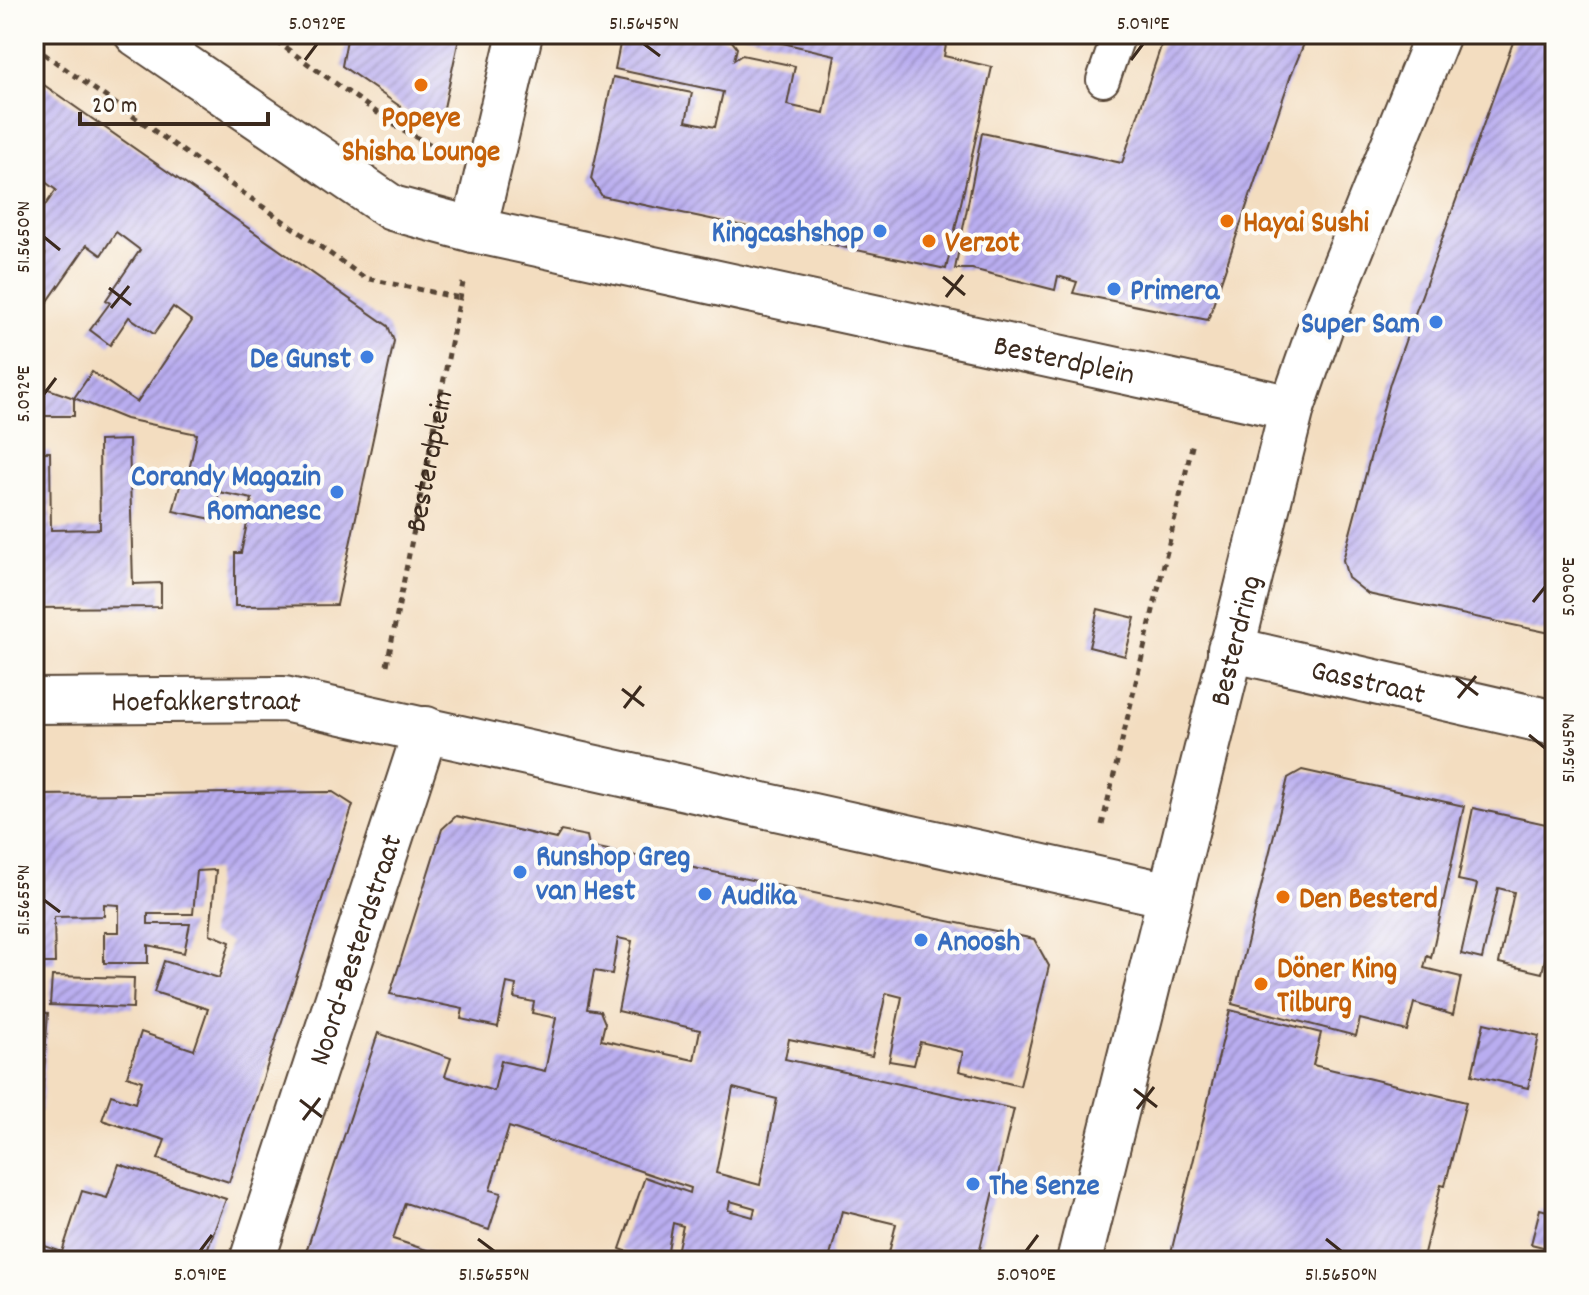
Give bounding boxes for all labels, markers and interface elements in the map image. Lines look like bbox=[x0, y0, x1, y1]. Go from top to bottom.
text: 5.092°E bbox=[289, 11, 345, 39]
text: 51.5645°N bbox=[609, 11, 679, 39]
text: 5.091°E bbox=[1117, 11, 1169, 39]
scale bar bbox=[80, 76, 268, 126]
marker: Popeye Shisha Lounge bbox=[412, 76, 430, 94]
text: 20 m bbox=[92, 90, 138, 124]
place label: Popeye Shisha Lounge bbox=[342, 99, 500, 176]
text: 51.5650°N bbox=[11, 201, 39, 273]
place label: Hayai Sushi bbox=[1243, 204, 1370, 247]
marker: Hayai Sushi bbox=[1218, 212, 1236, 230]
place label: Kingcashshop bbox=[712, 214, 864, 257]
marker: Kingcashshop bbox=[871, 222, 889, 240]
place label: Verzot bbox=[945, 224, 1020, 267]
marker: Verzot bbox=[920, 232, 938, 250]
place label: Primera bbox=[1130, 272, 1220, 315]
marker: Primera bbox=[1105, 280, 1123, 298]
place label: Super Sam bbox=[1301, 305, 1420, 348]
marker: Super Sam bbox=[1427, 313, 1445, 331]
street label: Besterdplein bbox=[989, 327, 1138, 399]
place label: De Gunst bbox=[250, 340, 351, 383]
marker: De Gunst bbox=[358, 348, 376, 366]
text: 5.092°E bbox=[11, 366, 39, 422]
street label: Besterdplein bbox=[397, 387, 467, 536]
place label: Corandy Magazin Romanesc bbox=[131, 458, 321, 535]
marker: Corandy Magazin Romanesc bbox=[328, 483, 346, 501]
text: 5.090°E bbox=[1556, 557, 1584, 617]
street label: Besterdring bbox=[1201, 571, 1275, 711]
street label: Gasstraat bbox=[1306, 651, 1429, 719]
street label: Hoefakkerstraat bbox=[111, 682, 304, 728]
text: 51.5645°N bbox=[1556, 713, 1584, 783]
street label: Noord-Besterdstraat bbox=[300, 830, 416, 1072]
place label: Runshop Greg van Hest bbox=[536, 838, 690, 915]
marker: Runshop Greg van Hest bbox=[511, 863, 529, 881]
text: 51.5655°N bbox=[11, 865, 39, 935]
place label: Audika bbox=[721, 877, 797, 920]
place label: Den Besterd bbox=[1299, 880, 1438, 923]
marker: Audika bbox=[696, 885, 714, 903]
marker: Den Besterd bbox=[1274, 888, 1292, 906]
place label: Anoosh bbox=[937, 923, 1020, 966]
marker: Anoosh bbox=[912, 931, 930, 949]
place label: Döner King Tilburg bbox=[1277, 950, 1397, 1027]
marker: Döner King Tilburg bbox=[1252, 975, 1270, 993]
place label: The Senze bbox=[989, 1167, 1100, 1210]
marker: The Senze bbox=[964, 1175, 982, 1193]
text: 5.091°E bbox=[174, 1262, 226, 1290]
text: 51.5655°N bbox=[459, 1262, 529, 1290]
text: 5.090°E bbox=[996, 1262, 1056, 1290]
text: 51.5650°N bbox=[1305, 1262, 1377, 1290]

